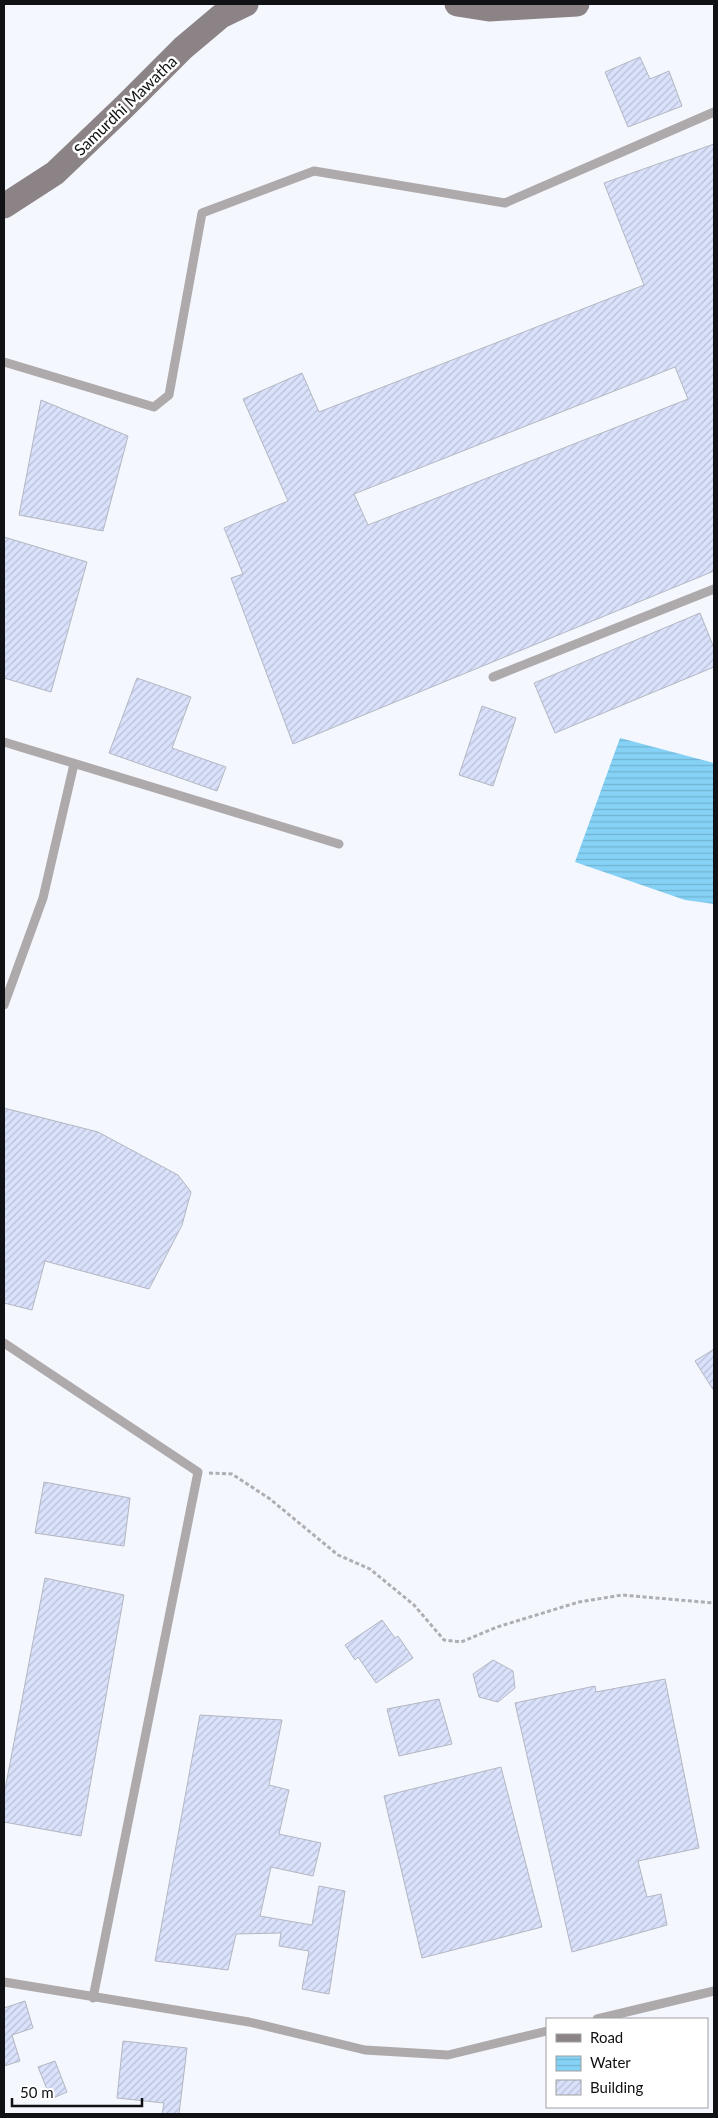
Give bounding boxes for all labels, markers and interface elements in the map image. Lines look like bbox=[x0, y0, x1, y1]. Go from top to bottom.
street label: Samurdhi Mawatha bbox=[70, 51, 180, 159]
legend bbox=[546, 2018, 708, 2108]
text: Road bbox=[590, 2028, 623, 2046]
text: Water bbox=[590, 2053, 631, 2071]
scale bar bbox=[12, 2076, 142, 2108]
text: Building bbox=[590, 2078, 643, 2096]
text: 50 m bbox=[20, 2083, 54, 2101]

